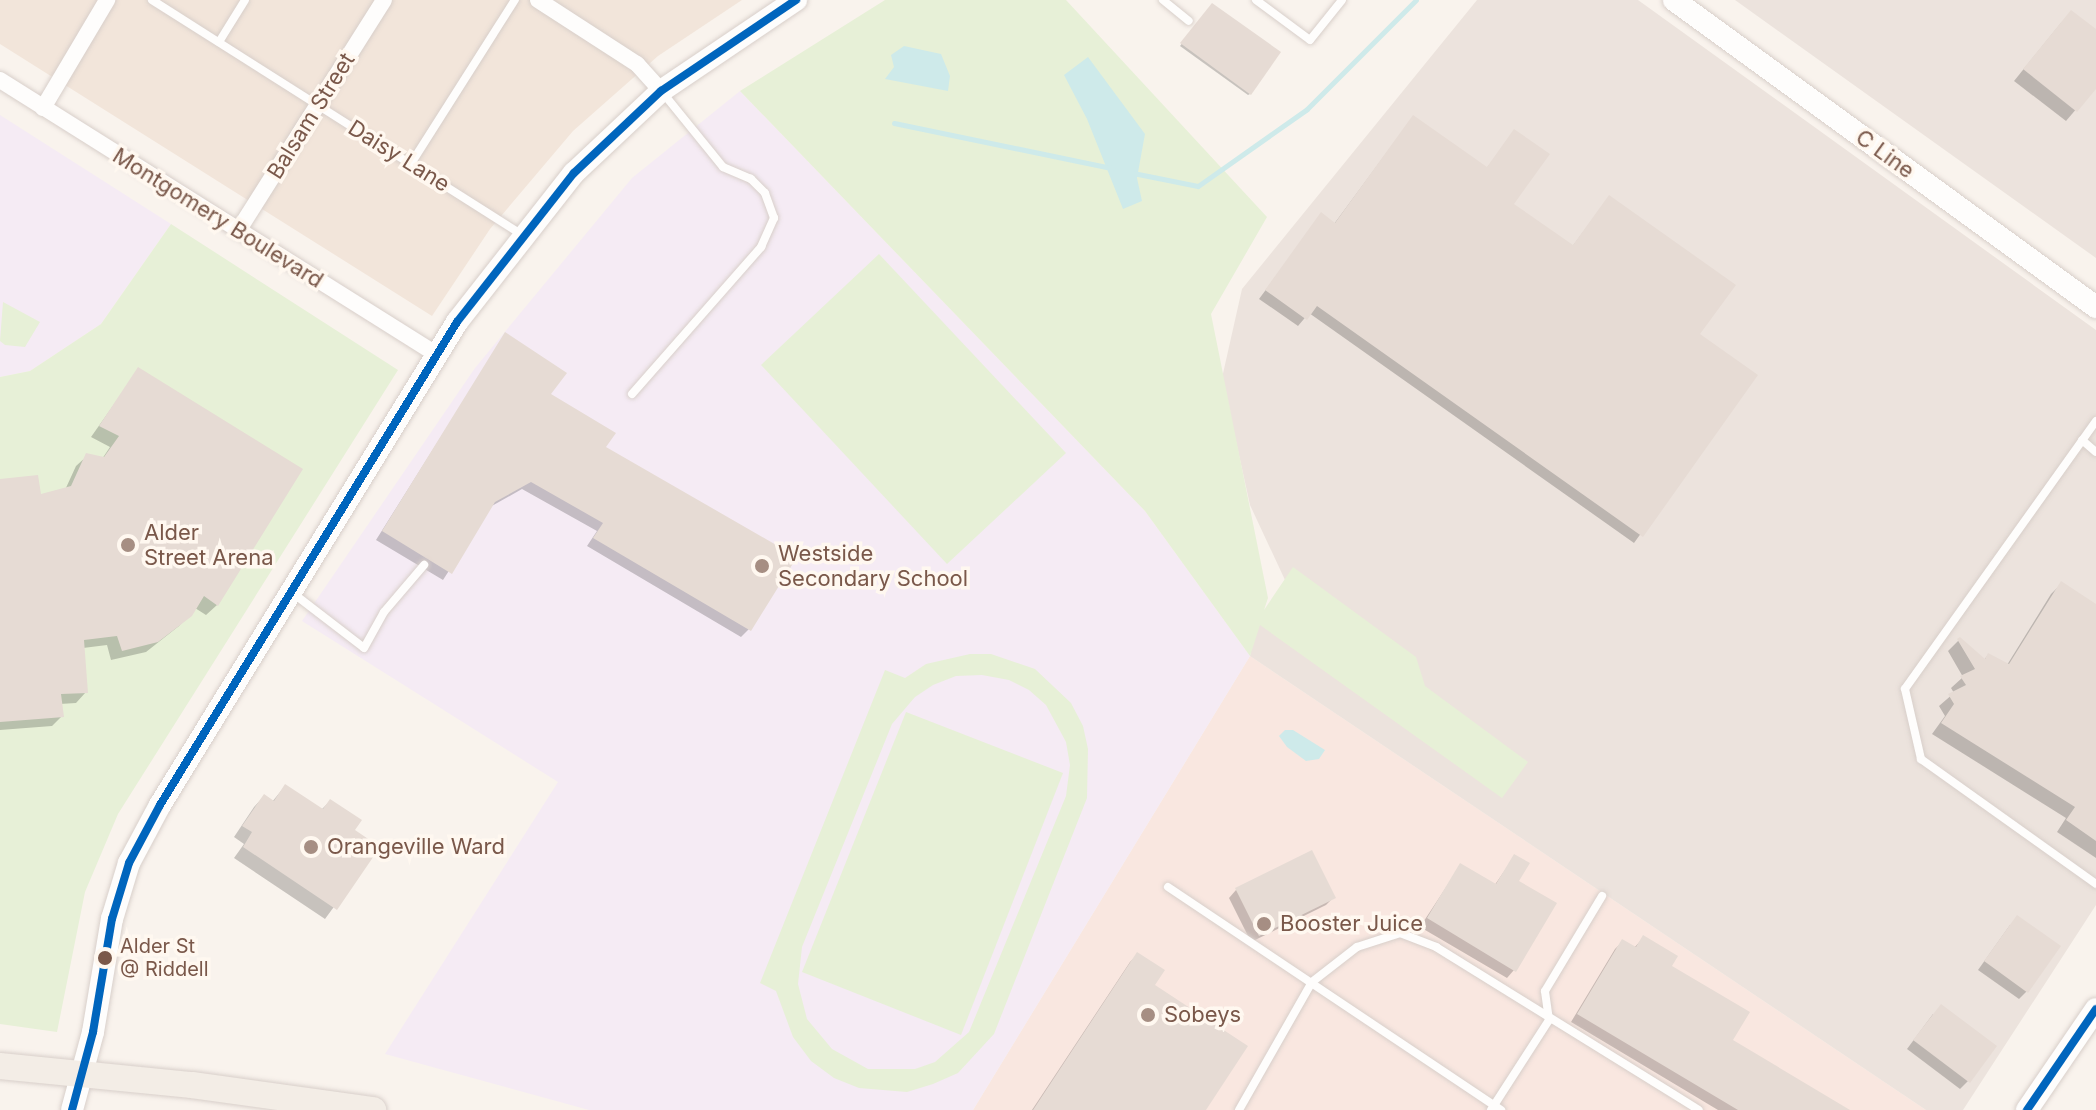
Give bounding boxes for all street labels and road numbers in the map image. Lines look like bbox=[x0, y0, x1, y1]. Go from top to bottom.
street label: Balsam Street bbox=[262, 48, 360, 184]
street label: Daisy Lane bbox=[344, 115, 454, 197]
street label: C Line bbox=[1851, 124, 1919, 184]
street label: Montgomery Boulevard bbox=[108, 142, 328, 294]

